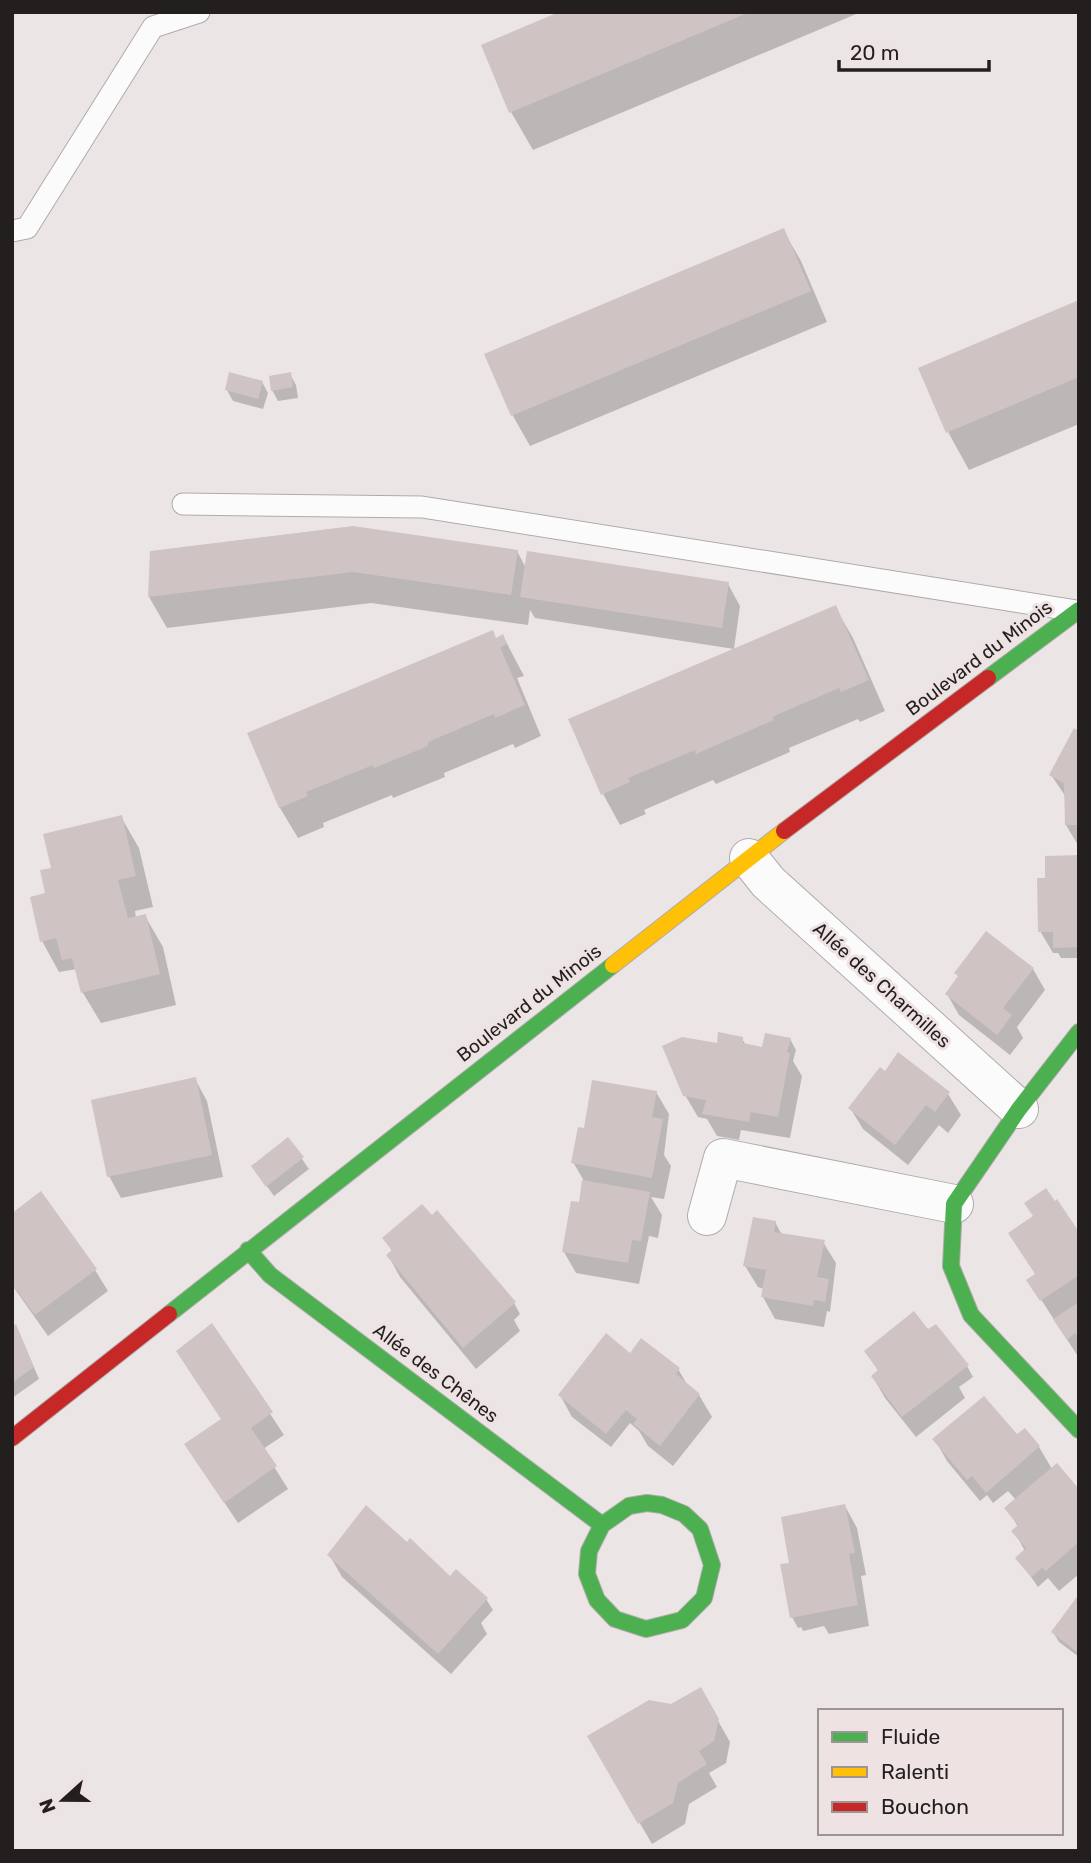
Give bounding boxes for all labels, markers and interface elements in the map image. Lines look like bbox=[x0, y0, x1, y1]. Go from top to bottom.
scale bar bbox=[839, 28, 990, 72]
text: 20 m bbox=[850, 40, 899, 65]
street label: Boulevard du Minois bbox=[901, 595, 1057, 721]
street label: Allée des Charmilles bbox=[808, 917, 956, 1053]
street label: Boulevard du Minois bbox=[452, 939, 606, 1067]
street label: Allée des Chênes bbox=[369, 1318, 503, 1428]
legend bbox=[818, 1709, 1063, 1835]
text: Fluide bbox=[881, 1724, 940, 1749]
text: Ralenti bbox=[881, 1759, 949, 1784]
north arrow bbox=[28, 1765, 98, 1835]
text: Bouchon bbox=[881, 1794, 969, 1819]
text: N bbox=[34, 1795, 61, 1816]

